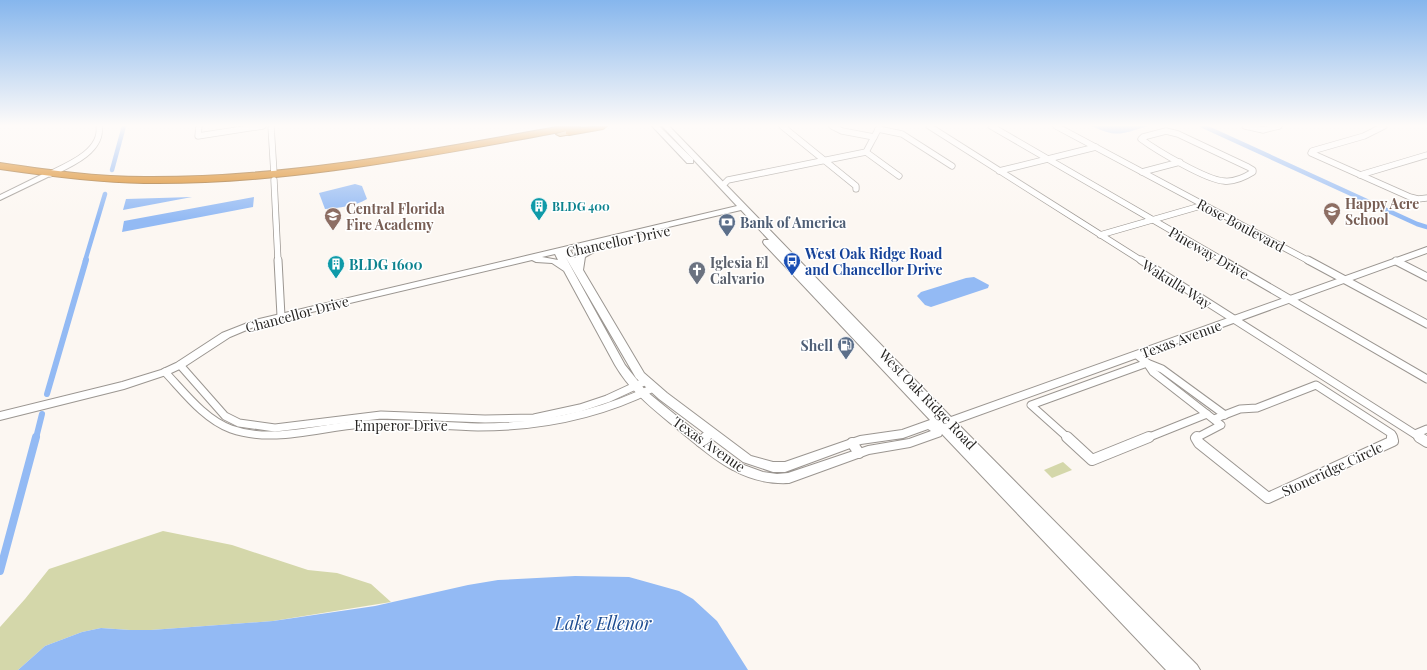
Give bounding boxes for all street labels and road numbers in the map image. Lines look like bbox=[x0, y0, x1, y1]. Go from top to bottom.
street label: Rose Boulevard bbox=[1194, 194, 1288, 256]
street label: Chancellor Drive bbox=[564, 221, 672, 261]
street label: Pineway Drive bbox=[1165, 222, 1253, 284]
street label: Wakulla Way bbox=[1138, 255, 1215, 313]
street label: Chancellor Drive bbox=[243, 291, 351, 337]
street label: Texas Avenue bbox=[1138, 316, 1224, 362]
street label: West Oak Ridge Road bbox=[874, 344, 981, 453]
street label: Texas Avenue bbox=[669, 412, 749, 476]
street label: Emperor Drive bbox=[354, 416, 448, 435]
street label: Stoneridge Circle bbox=[1278, 437, 1386, 501]

